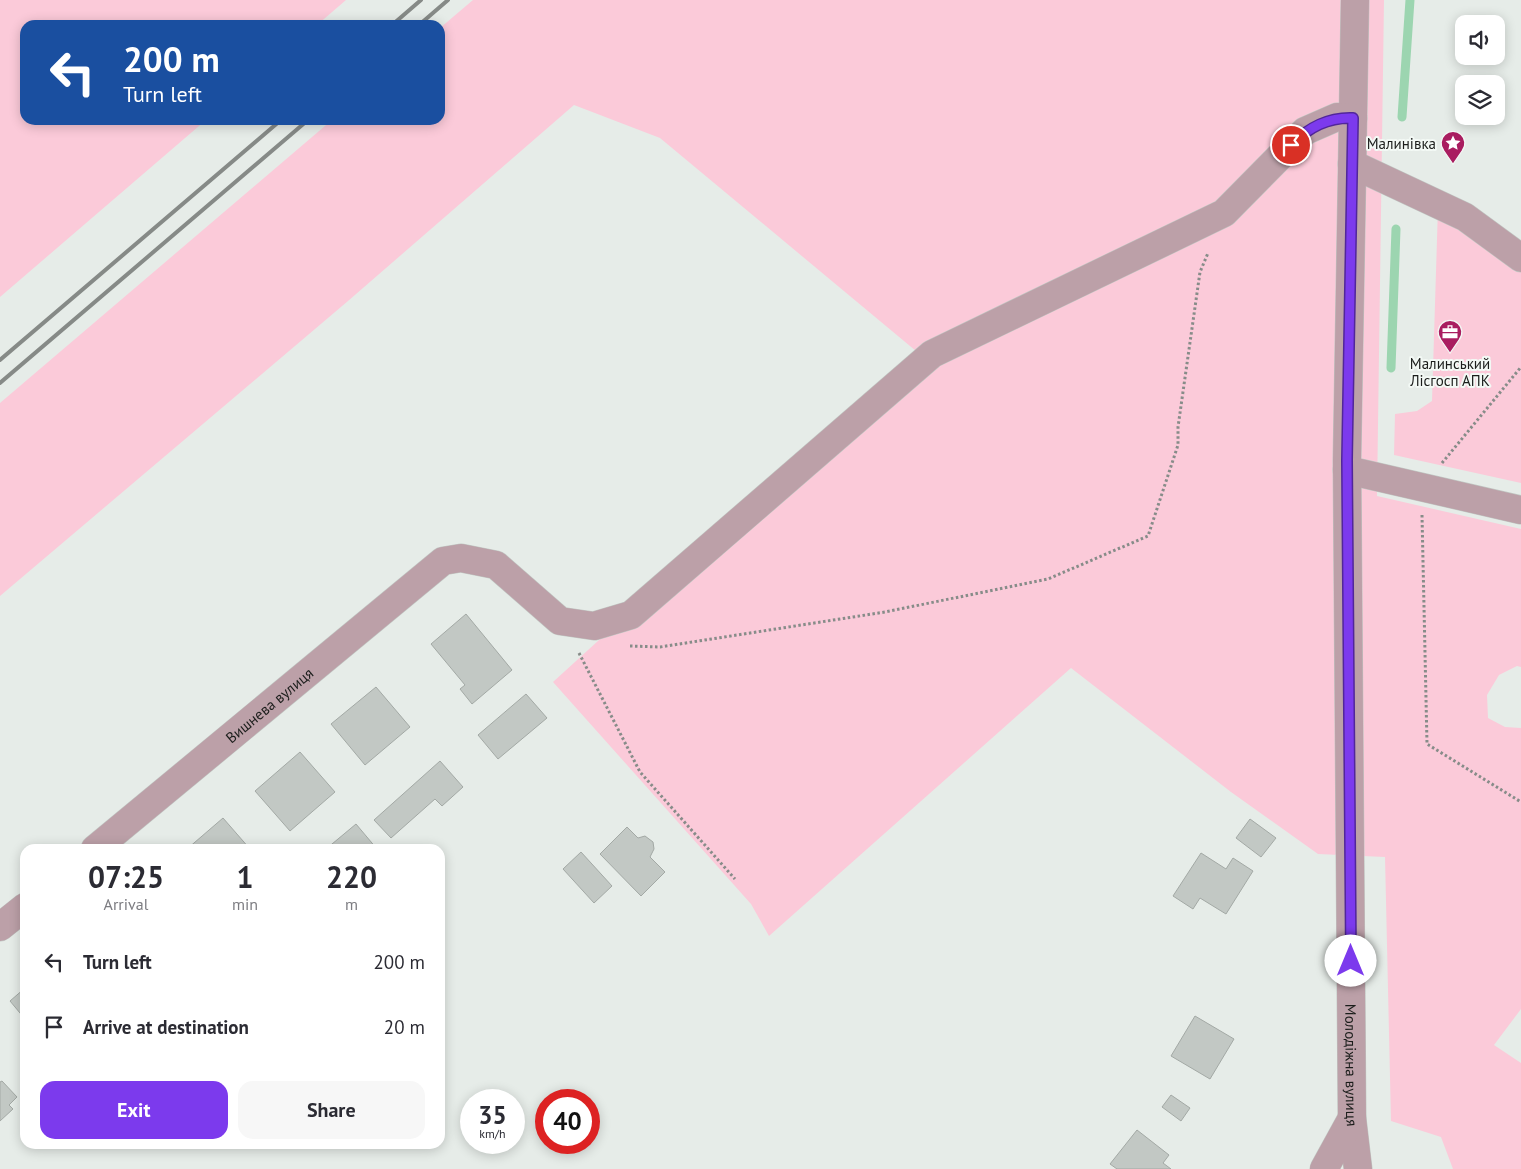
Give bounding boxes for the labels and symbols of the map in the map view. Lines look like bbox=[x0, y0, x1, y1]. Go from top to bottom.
pin bbox=[1270, 124, 1312, 166]
place icon: Малинівка bbox=[1440, 130, 1466, 164]
place label: Малинівка bbox=[1367, 134, 1436, 153]
office icon: Малинський Лісгосп АПК bbox=[1437, 319, 1463, 353]
place label: Малинський Лісгосп АПК bbox=[1409, 354, 1490, 390]
street label: Вишнева вулиця bbox=[221, 663, 317, 747]
position arrow bbox=[1324, 934, 1376, 986]
street label: Молодіжна вулиця bbox=[1342, 1004, 1362, 1127]
speed limit sign: 40 bbox=[535, 1089, 600, 1154]

